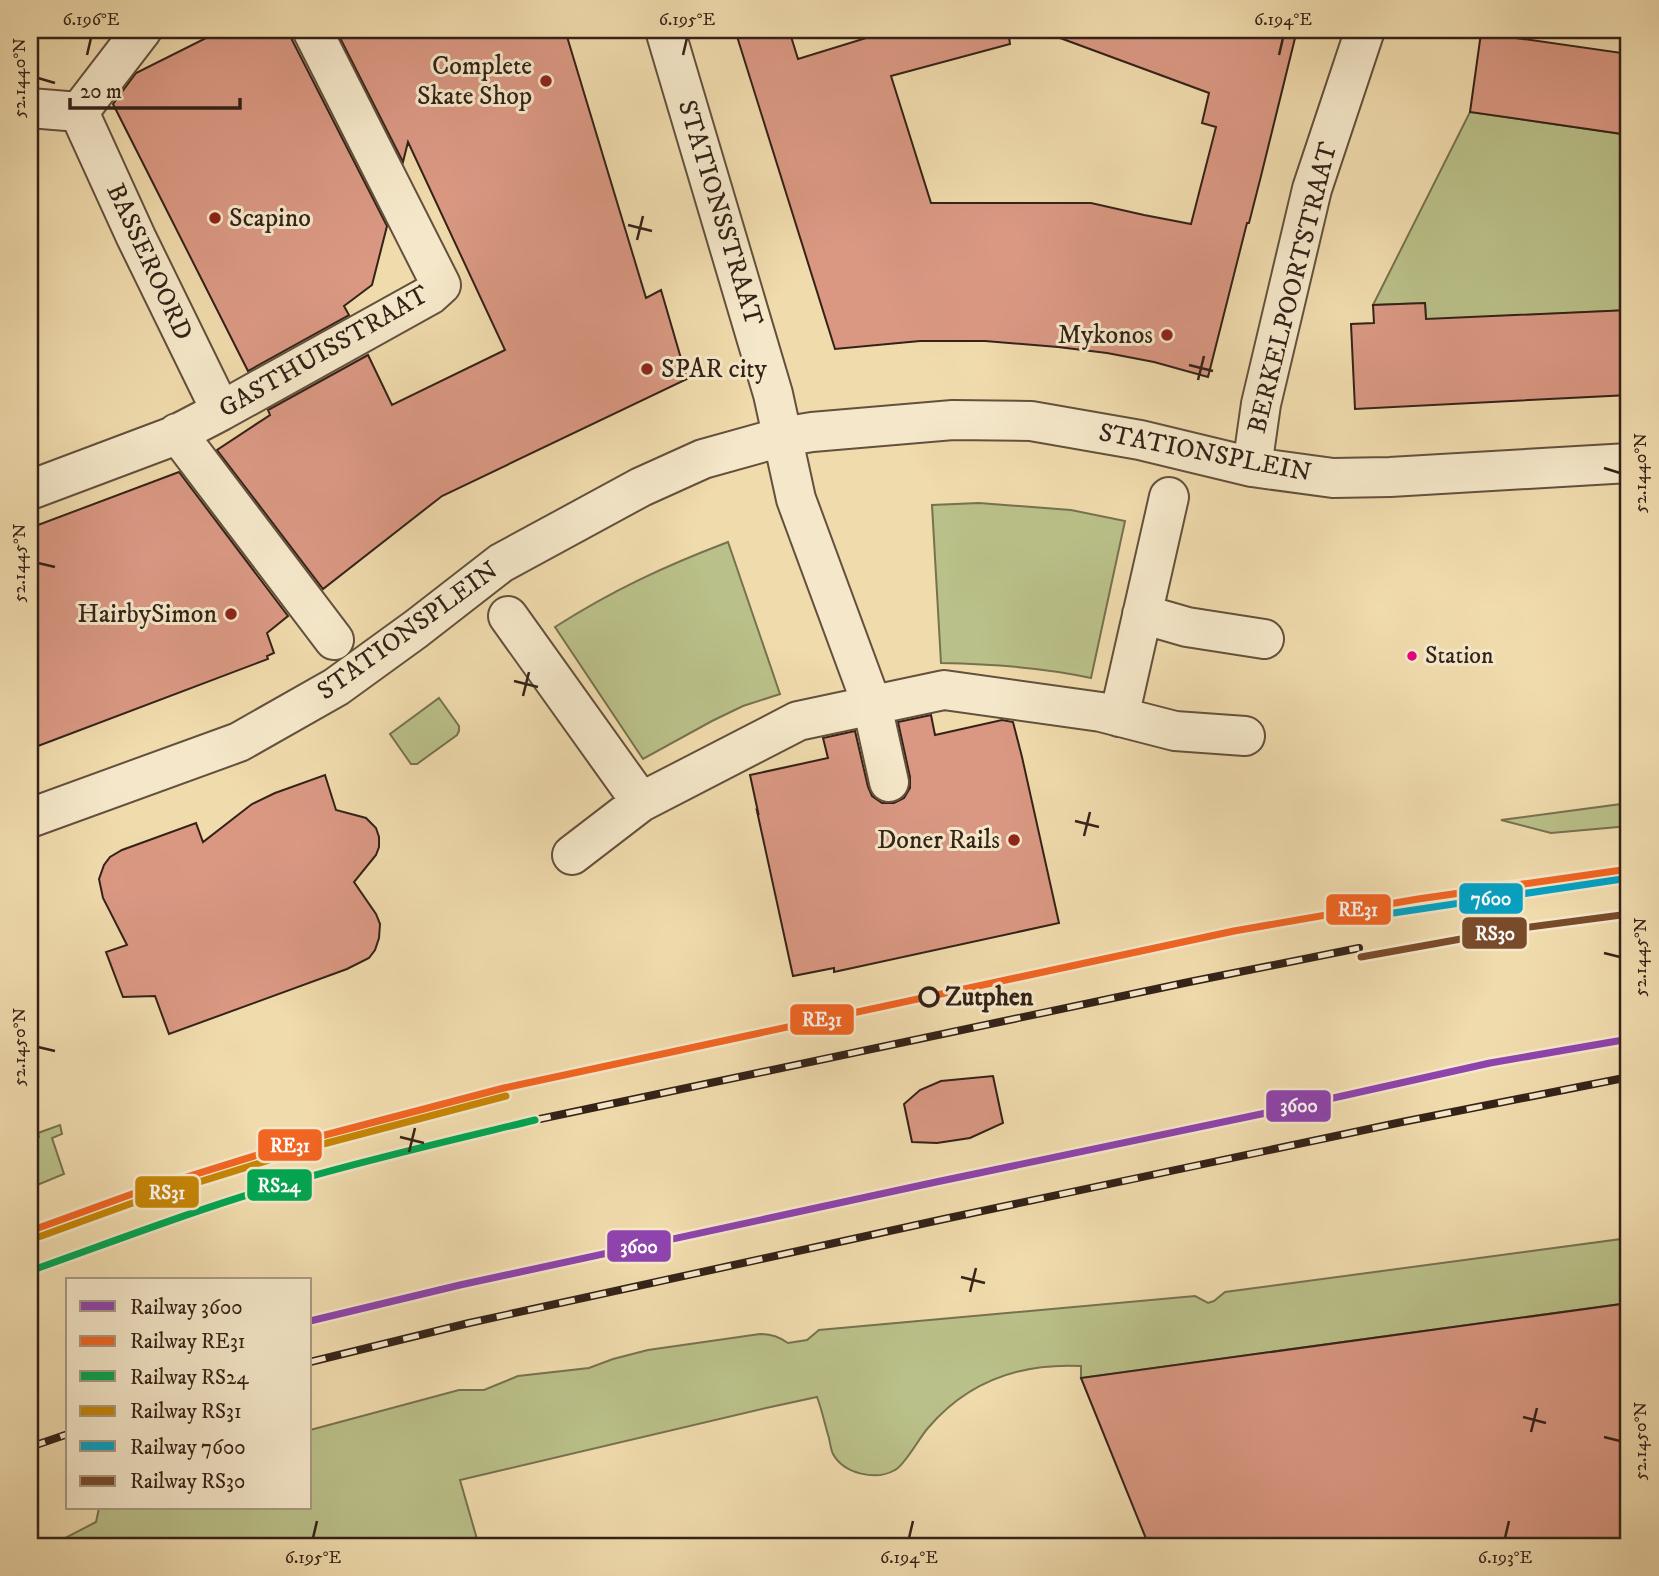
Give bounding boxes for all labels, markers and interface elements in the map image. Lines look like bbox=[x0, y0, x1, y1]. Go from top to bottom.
text: 6.196°E bbox=[62, 9, 120, 31]
text: 6.195°E bbox=[659, 9, 716, 31]
text: 6.194°E bbox=[1254, 9, 1312, 31]
text: 52.1440°N bbox=[9, 38, 31, 118]
place label: Complete Skate Shop bbox=[417, 50, 532, 113]
scale bar bbox=[70, 66, 240, 110]
marker: Complete Skate Shop bbox=[538, 73, 554, 89]
text: 20 m bbox=[80, 79, 122, 105]
street label: STATIONSSTRAAT bbox=[670, 96, 770, 330]
street label: BERKELPOORTSTRAAT bbox=[1241, 139, 1345, 437]
street label: BASSEROORD bbox=[98, 178, 200, 346]
place label: Scapino bbox=[229, 202, 311, 235]
marker: Scapino bbox=[207, 210, 223, 226]
street label: GASTHUISSTRAAT bbox=[213, 278, 435, 426]
place label: Mykonos bbox=[1058, 319, 1153, 352]
marker: Mykonos bbox=[1159, 327, 1175, 343]
place label: SPAR city bbox=[661, 353, 768, 386]
marker: SPAR city bbox=[639, 361, 655, 377]
street label: STATIONSPLEIN bbox=[1096, 416, 1314, 490]
text: 52.1440°N bbox=[1630, 433, 1652, 513]
text: 52.1445°N bbox=[9, 523, 31, 603]
street label: STATIONSPLEIN bbox=[311, 554, 505, 708]
place label: HairbySimon bbox=[77, 598, 217, 631]
marker: HairbySimon bbox=[223, 606, 239, 622]
place label: Station bbox=[1425, 641, 1494, 671]
marker: Station bbox=[1405, 649, 1419, 663]
place label: Doner Rails bbox=[877, 824, 1000, 857]
marker: Doner Rails bbox=[1006, 832, 1022, 848]
line badge: 7600 bbox=[1458, 882, 1524, 915]
text: 7600 bbox=[1471, 888, 1511, 911]
line badge: RE31 bbox=[1325, 893, 1392, 926]
text: RE31 bbox=[1338, 899, 1378, 922]
line badge: RS30 bbox=[1461, 916, 1528, 950]
text: 52.1445°N bbox=[1630, 917, 1652, 997]
text: RS30 bbox=[1475, 923, 1515, 946]
place label: Zutphen bbox=[945, 981, 1034, 1014]
marker: Zutphen bbox=[919, 987, 939, 1007]
line badge: RE31 bbox=[789, 1003, 855, 1036]
text: 52.1450°N bbox=[9, 1008, 31, 1086]
text: RE31 bbox=[802, 1009, 842, 1032]
line badge: 3600 bbox=[1265, 1089, 1332, 1123]
text: 3600 bbox=[1280, 1095, 1318, 1118]
line badge: RE31 bbox=[257, 1128, 323, 1162]
text: RE31 bbox=[270, 1135, 310, 1158]
line badge: RS24 bbox=[246, 1168, 313, 1202]
line badge: RS31 bbox=[134, 1175, 200, 1209]
text: RS24 bbox=[258, 1175, 301, 1198]
text: RS31 bbox=[149, 1182, 185, 1205]
line badge: 3600 bbox=[606, 1229, 672, 1263]
text: 3600 bbox=[620, 1236, 658, 1259]
legend bbox=[66, 1278, 312, 1510]
text: Railway 3600 bbox=[130, 1295, 243, 1321]
text: Railway RE31 bbox=[130, 1329, 246, 1355]
text: Railway RS24 bbox=[130, 1365, 249, 1391]
text: Railway RS31 bbox=[130, 1399, 242, 1425]
text: 52.1450°N bbox=[1630, 1402, 1652, 1480]
text: Railway 7600 bbox=[130, 1435, 246, 1461]
text: Railway RS30 bbox=[130, 1469, 245, 1495]
text: 6.195°E bbox=[285, 1547, 342, 1569]
text: 6.194°E bbox=[880, 1547, 938, 1569]
text: 6.193°E bbox=[1478, 1547, 1532, 1569]

